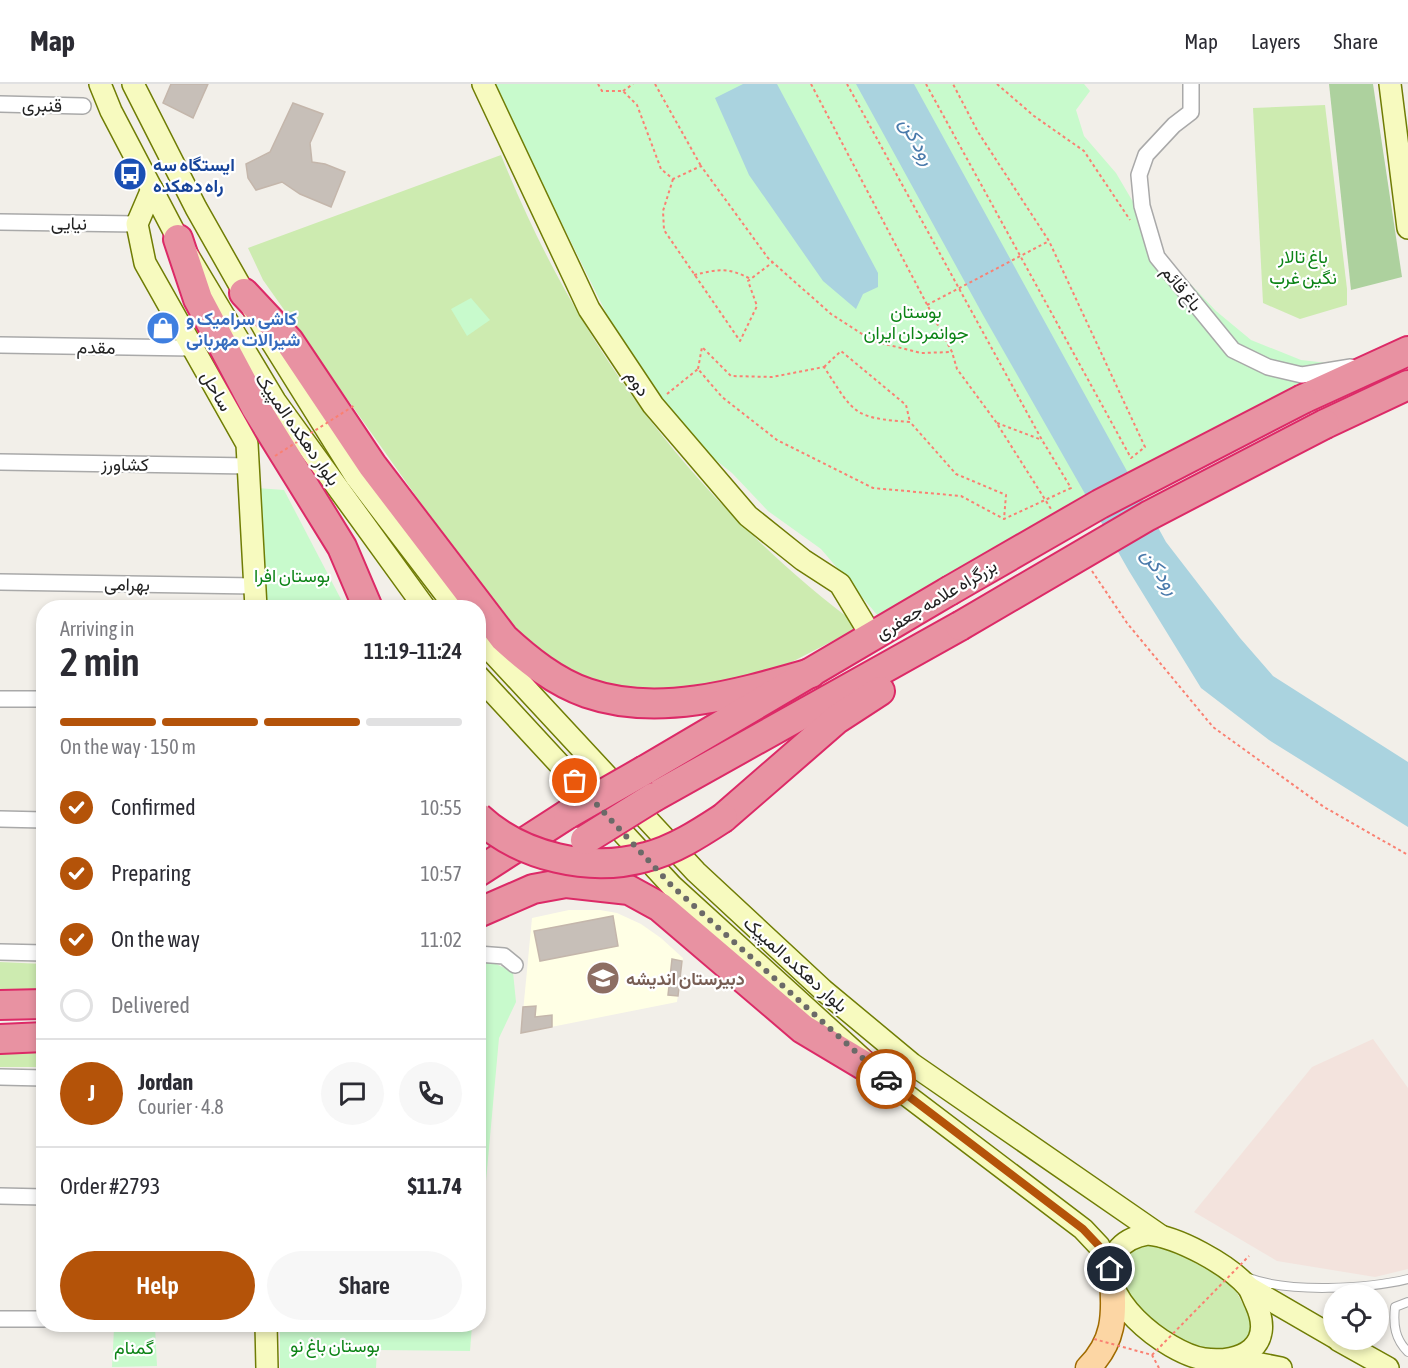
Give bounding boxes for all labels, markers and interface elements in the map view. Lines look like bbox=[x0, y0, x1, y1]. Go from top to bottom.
text: Map bbox=[30, 25, 75, 57]
text: Map bbox=[1184, 29, 1218, 53]
text: Layers bbox=[1251, 29, 1301, 53]
text: Share bbox=[1334, 29, 1378, 53]
street label: قنبری bbox=[22, 94, 62, 117]
water label: رود کن bbox=[894, 113, 941, 170]
place label: ایستگاه سه راه دهکده bbox=[153, 154, 235, 197]
bus stop icon: ایستگاه سه راه دهکده bbox=[112, 156, 148, 192]
street label: نیایی bbox=[51, 212, 87, 235]
park label: باغ تالار نگین غرب bbox=[1269, 246, 1337, 289]
street label: باغ قائم bbox=[1156, 261, 1207, 316]
park label: بوستان جوانمردان ایران bbox=[863, 301, 969, 344]
place label: کاشی سرامیک و شیرالات مهربانی bbox=[186, 308, 300, 351]
shop icon: کاشی سرامیک و شیرالات مهربانی bbox=[145, 310, 181, 346]
street label: مقدم bbox=[76, 336, 116, 360]
street label: دوم bbox=[620, 366, 654, 401]
street label: ساحل bbox=[196, 367, 237, 415]
street label: بلوار دهکده المپیک bbox=[250, 369, 345, 491]
street label: کشاورز bbox=[100, 453, 149, 476]
water label: رود کن bbox=[1136, 543, 1185, 600]
street label: بزرگراه علامه جعفری bbox=[872, 555, 1001, 644]
park label: بوستان افرا bbox=[254, 565, 330, 587]
street label: بهرامی bbox=[104, 573, 150, 596]
text: Arriving in bbox=[60, 617, 134, 640]
text: 11:19–11:24 bbox=[364, 638, 462, 664]
text: 2 min bbox=[60, 640, 140, 684]
text: On the way · 150 m bbox=[60, 735, 196, 758]
pin bbox=[549, 755, 600, 806]
icon: bag bbox=[558, 764, 591, 797]
icon: check bbox=[60, 791, 93, 824]
text: Confirmed bbox=[111, 794, 196, 820]
text: 10:55 bbox=[420, 796, 462, 819]
icon: check bbox=[60, 857, 93, 890]
text: Preparing bbox=[111, 860, 191, 886]
text: 10:57 bbox=[420, 862, 462, 885]
street label: بلوار دهکده المپیک bbox=[738, 912, 852, 1018]
icon: check bbox=[60, 923, 93, 956]
text: On the way bbox=[111, 926, 200, 952]
text: 11:02 bbox=[420, 928, 462, 951]
school or university icon: دبیرستان اندیشه bbox=[585, 960, 621, 996]
place label: دبیرستان اندیشه bbox=[626, 968, 745, 990]
text: Delivered bbox=[111, 992, 190, 1018]
courier bbox=[856, 1049, 916, 1109]
button: chat bbox=[321, 1062, 384, 1125]
button: phone bbox=[399, 1062, 462, 1125]
icon: car bbox=[870, 1063, 903, 1096]
text: Jordan bbox=[138, 1069, 193, 1095]
text: J bbox=[88, 1080, 95, 1106]
text: Courier · 4.8 bbox=[138, 1095, 224, 1118]
text: Order #2793 bbox=[60, 1173, 160, 1199]
text: $11.74 bbox=[407, 1173, 462, 1199]
pin bbox=[1084, 1243, 1135, 1294]
button: Help bbox=[60, 1251, 255, 1320]
button: Share bbox=[267, 1251, 462, 1320]
icon: home bbox=[1093, 1252, 1126, 1285]
map controls bbox=[1323, 1284, 1389, 1350]
button: locate bbox=[1323, 1284, 1389, 1350]
park label: بوستان باغ نو bbox=[290, 1335, 380, 1358]
park label: گمنام bbox=[114, 1337, 154, 1360]

